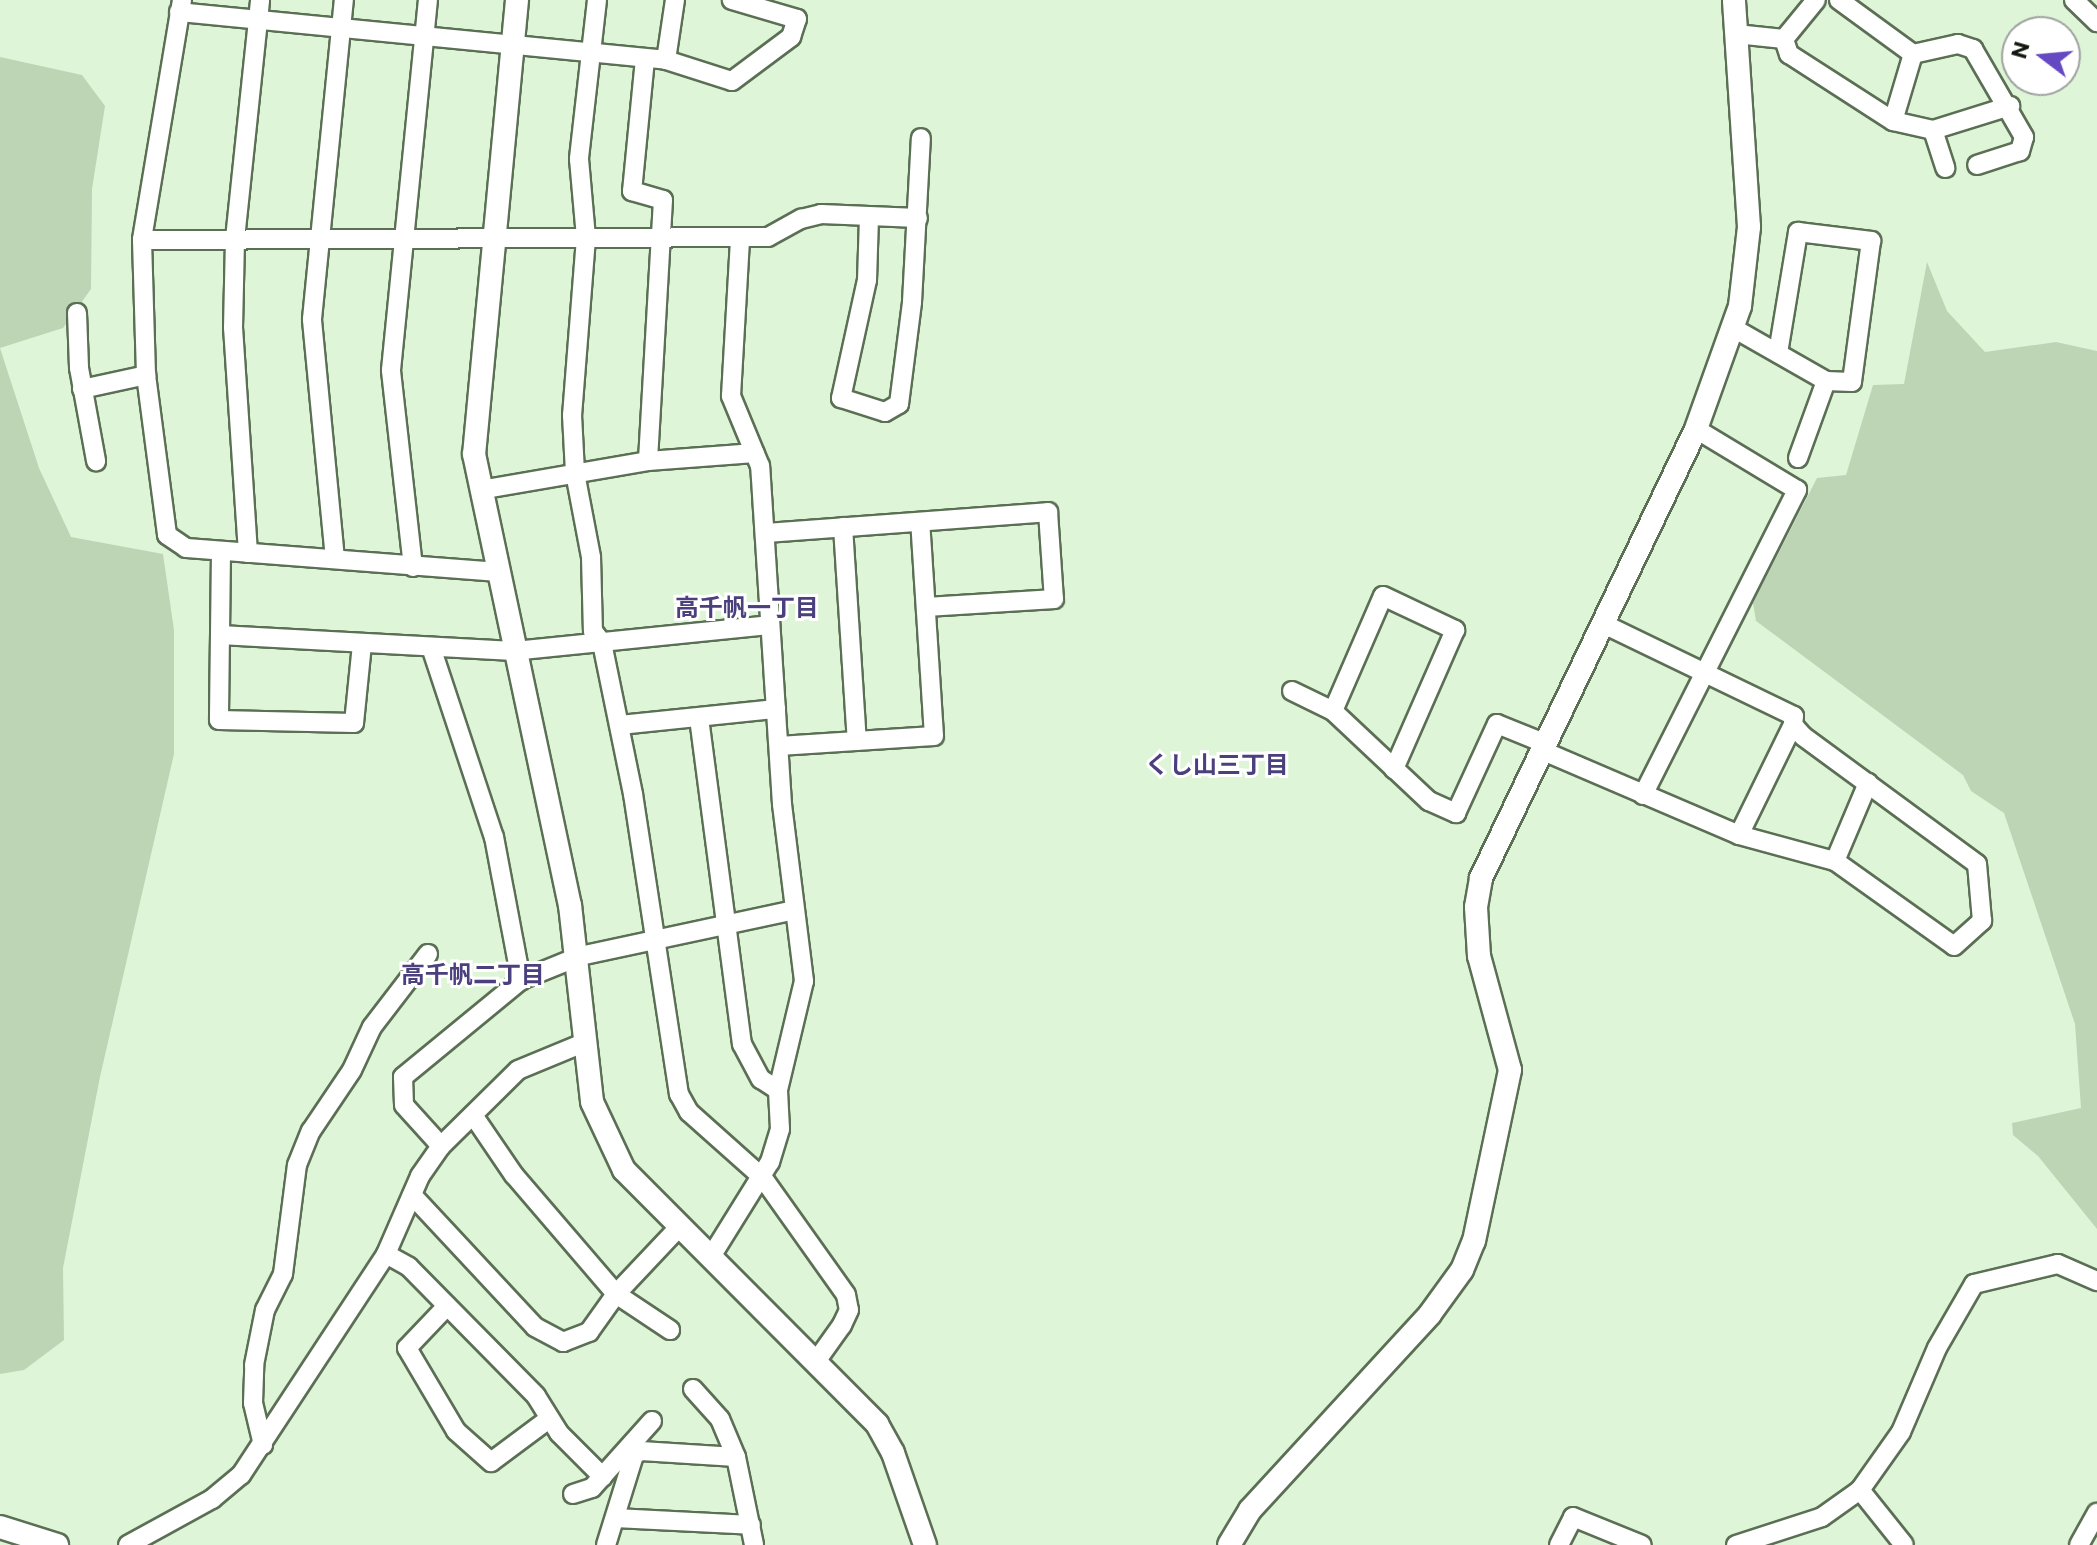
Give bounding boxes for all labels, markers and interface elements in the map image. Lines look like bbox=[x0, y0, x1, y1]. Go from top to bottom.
north arrow bbox=[2001, 16, 2081, 96]
text: N bbox=[2004, 38, 2035, 61]
district label: 高千帆一丁目 bbox=[675, 593, 819, 621]
district label: くし山三丁目 bbox=[1145, 750, 1289, 778]
district label: 高千帆二丁目 bbox=[401, 960, 545, 988]

